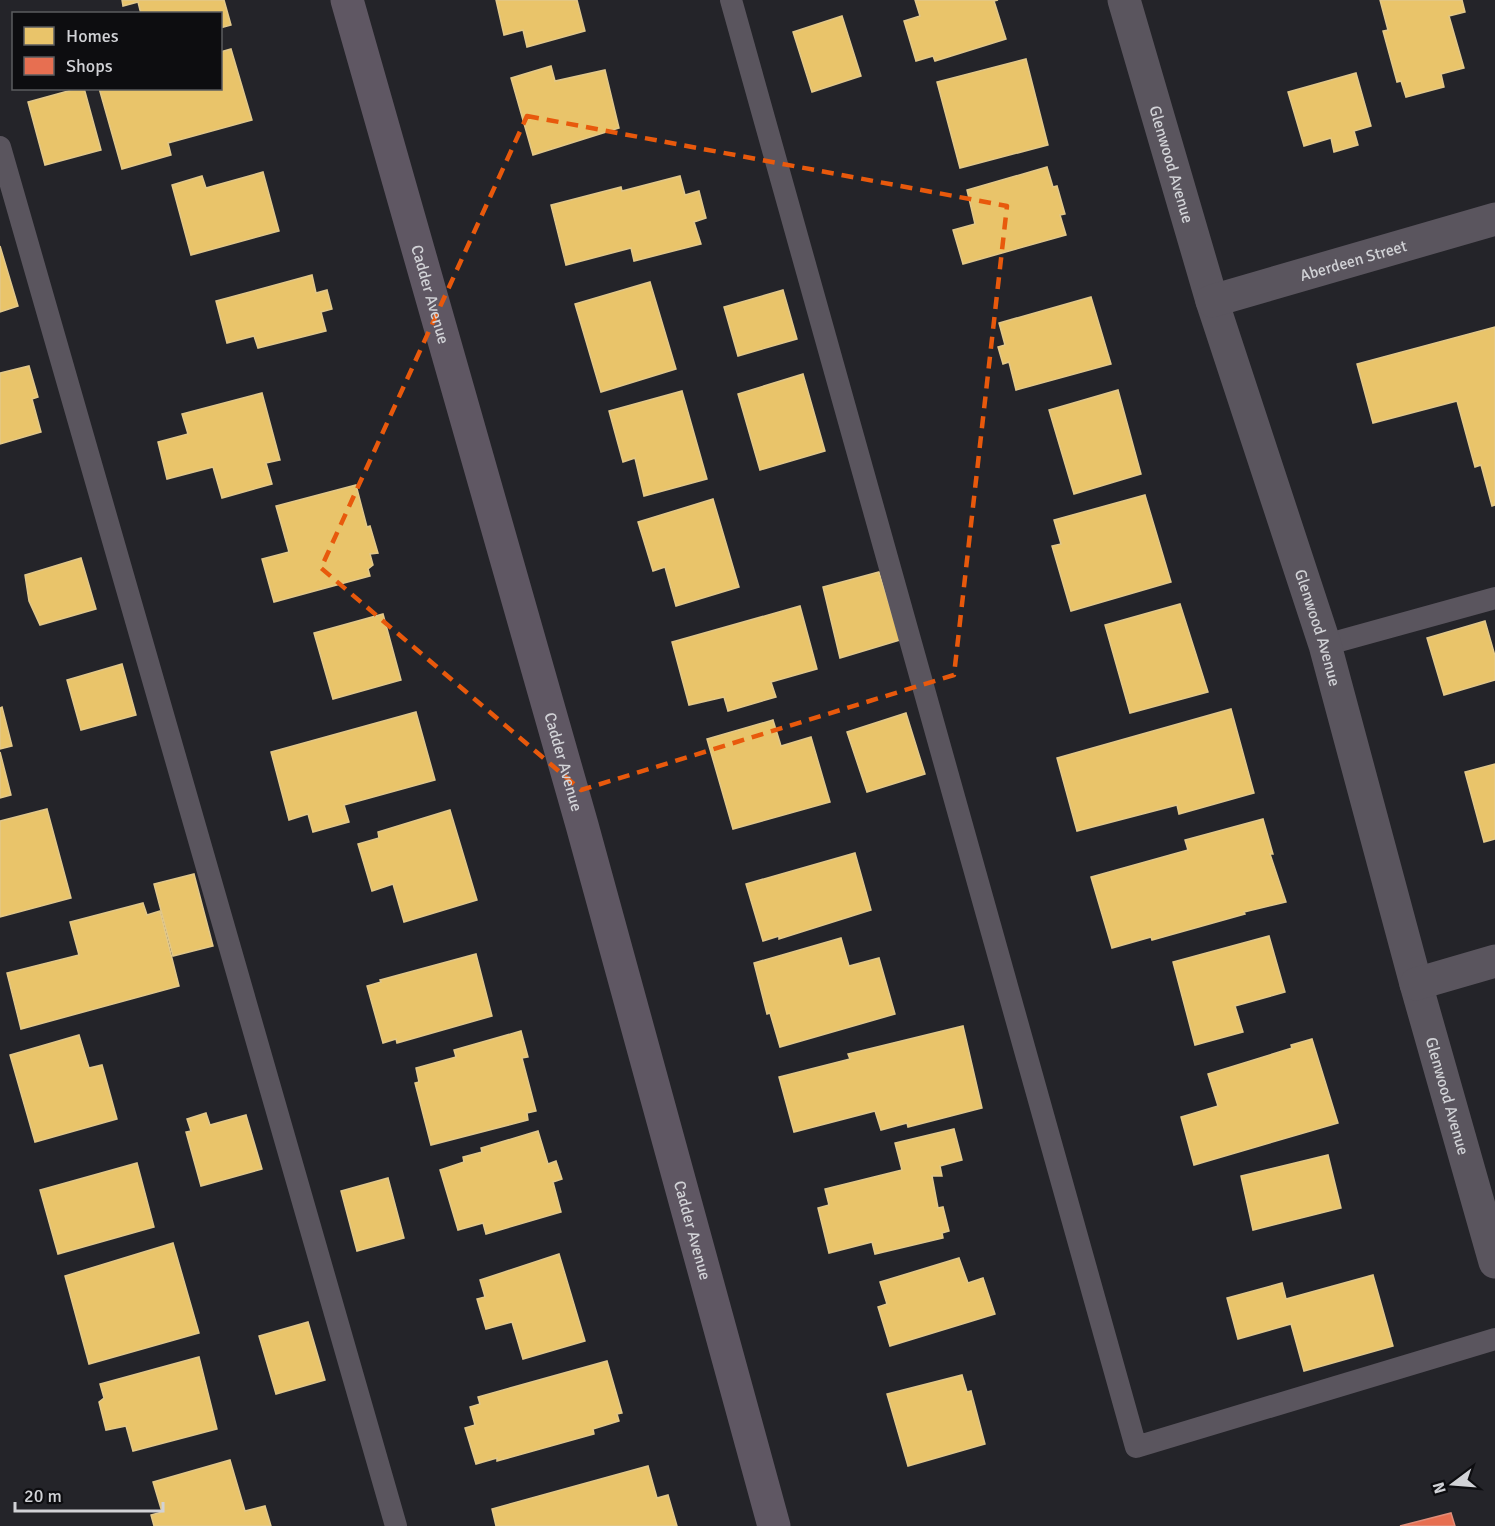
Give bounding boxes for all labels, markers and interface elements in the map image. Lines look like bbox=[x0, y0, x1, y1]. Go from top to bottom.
legend bbox=[12, 12, 222, 90]
text: Homes bbox=[66, 25, 119, 47]
text: Shops bbox=[66, 55, 113, 77]
street label: Glenwood Avenue bbox=[1144, 103, 1198, 226]
street label: Aberdeen Street bbox=[1298, 236, 1410, 286]
street label: Cadder Avenue bbox=[406, 243, 453, 346]
street label: Glenwood Avenue bbox=[1290, 567, 1345, 688]
street label: Cadder Avenue bbox=[539, 710, 587, 814]
street label: Glenwood Avenue bbox=[1421, 1035, 1473, 1157]
street label: Cadder Avenue bbox=[669, 1179, 715, 1282]
north arrow bbox=[1423, 1454, 1483, 1514]
scale bar bbox=[15, 1475, 164, 1513]
text: N bbox=[1428, 1480, 1451, 1496]
text: 20 m bbox=[24, 1485, 62, 1507]

